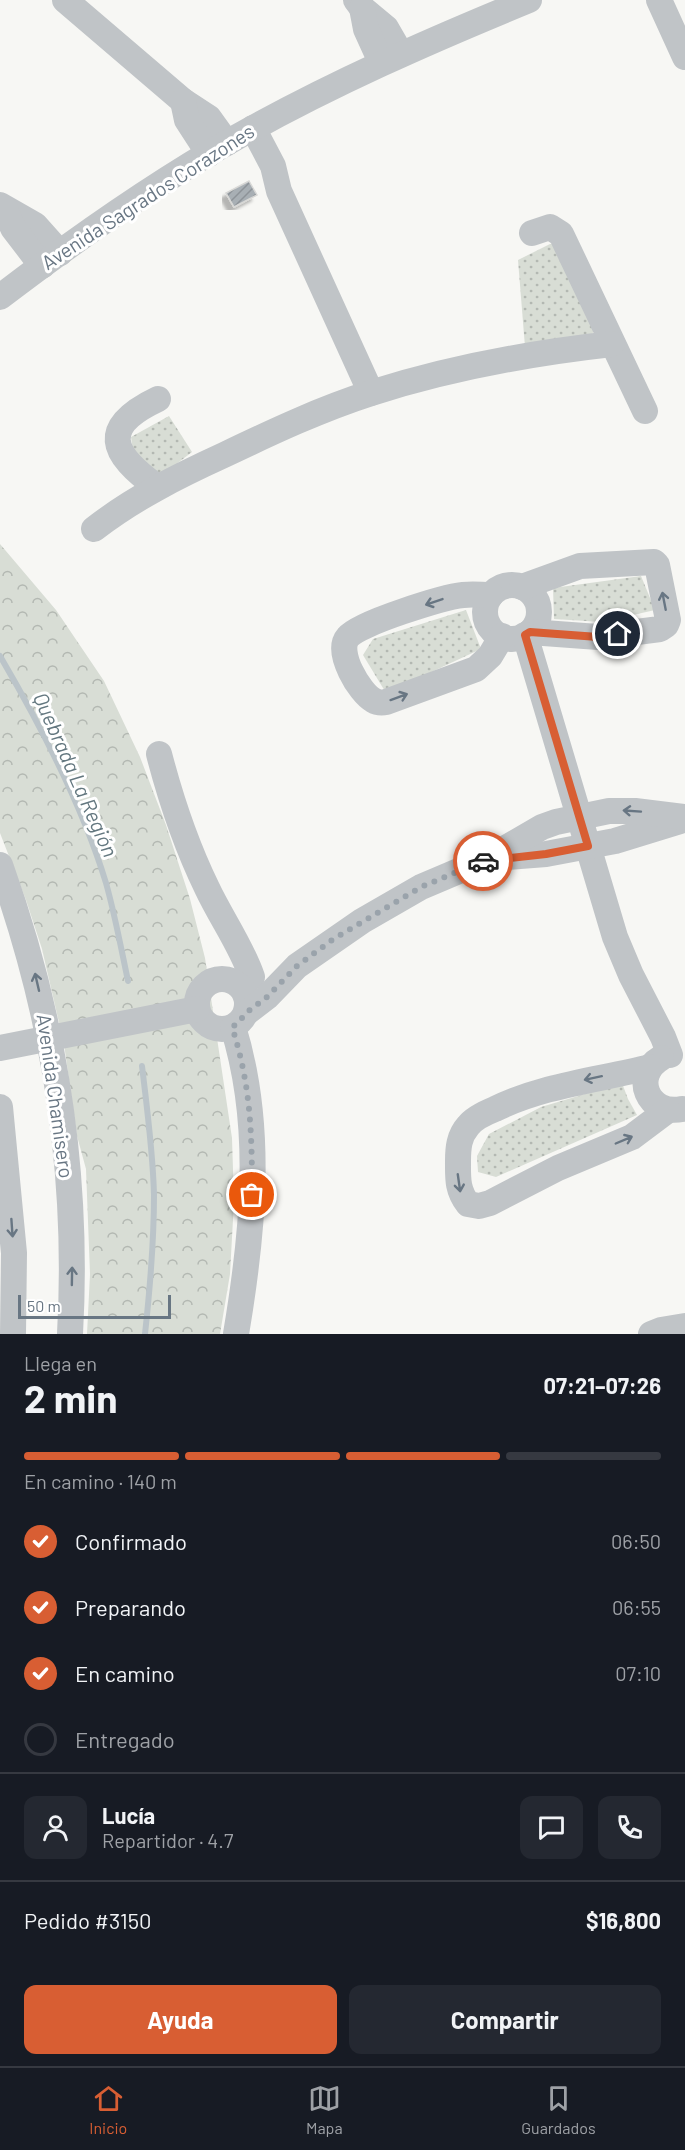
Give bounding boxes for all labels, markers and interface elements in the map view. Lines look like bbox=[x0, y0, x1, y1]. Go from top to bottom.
street label: Avenida Sagrados Corazones bbox=[37, 118, 258, 274]
one-way arrow bbox=[658, 591, 669, 611]
one-way arrow bbox=[425, 598, 444, 609]
pin bbox=[592, 608, 643, 659]
icon: home bbox=[601, 617, 634, 650]
water label: Quebrada La Región bbox=[29, 688, 124, 860]
one-way arrow bbox=[389, 691, 408, 702]
one-way arrow bbox=[623, 806, 643, 817]
courier bbox=[453, 831, 513, 891]
icon: car bbox=[467, 845, 500, 878]
one-way arrow bbox=[30, 972, 42, 991]
street label: Avenida Chamisero bbox=[33, 1012, 79, 1180]
one-way arrow bbox=[584, 1073, 603, 1084]
one-way arrow bbox=[614, 1134, 633, 1145]
pin bbox=[226, 1169, 277, 1220]
one-way arrow bbox=[454, 1172, 465, 1192]
icon: bag bbox=[235, 1178, 268, 1211]
one-way arrow bbox=[7, 1217, 18, 1237]
one-way arrow bbox=[66, 1266, 78, 1286]
scale bar bbox=[18, 1292, 171, 1320]
text: 50 m bbox=[27, 1296, 61, 1315]
text: Llega en bbox=[24, 1351, 97, 1375]
text: 07:21–07:26 bbox=[543, 1372, 661, 1398]
text: 2 min bbox=[24, 1374, 117, 1421]
text: En camino · 140 m bbox=[24, 1469, 177, 1493]
icon: check bbox=[24, 1525, 57, 1558]
text: Confirmado bbox=[75, 1528, 187, 1554]
text: 06:50 bbox=[611, 1529, 661, 1553]
icon: check bbox=[24, 1591, 57, 1624]
text: Preparando bbox=[75, 1594, 186, 1620]
text: 06:55 bbox=[612, 1595, 661, 1619]
icon: check bbox=[24, 1657, 57, 1690]
text: En camino bbox=[75, 1660, 175, 1686]
text: 07:10 bbox=[615, 1661, 661, 1685]
text: Entregado bbox=[75, 1726, 175, 1752]
button: person bbox=[24, 1796, 87, 1859]
button: chat bbox=[520, 1796, 583, 1859]
button: phone bbox=[598, 1796, 661, 1859]
text: Lucía bbox=[102, 1802, 155, 1828]
text: Repartidor · 4.7 bbox=[102, 1828, 233, 1852]
text: Pedido #3150 bbox=[24, 1907, 152, 1933]
text: $16,800 bbox=[586, 1907, 661, 1933]
button: Ayuda bbox=[24, 1985, 337, 2054]
button: Compartir bbox=[349, 1985, 661, 2054]
tab: Inicio bbox=[89, 2082, 127, 2137]
tab: Mapa bbox=[306, 2082, 343, 2137]
tab: Guardados bbox=[521, 2082, 596, 2137]

